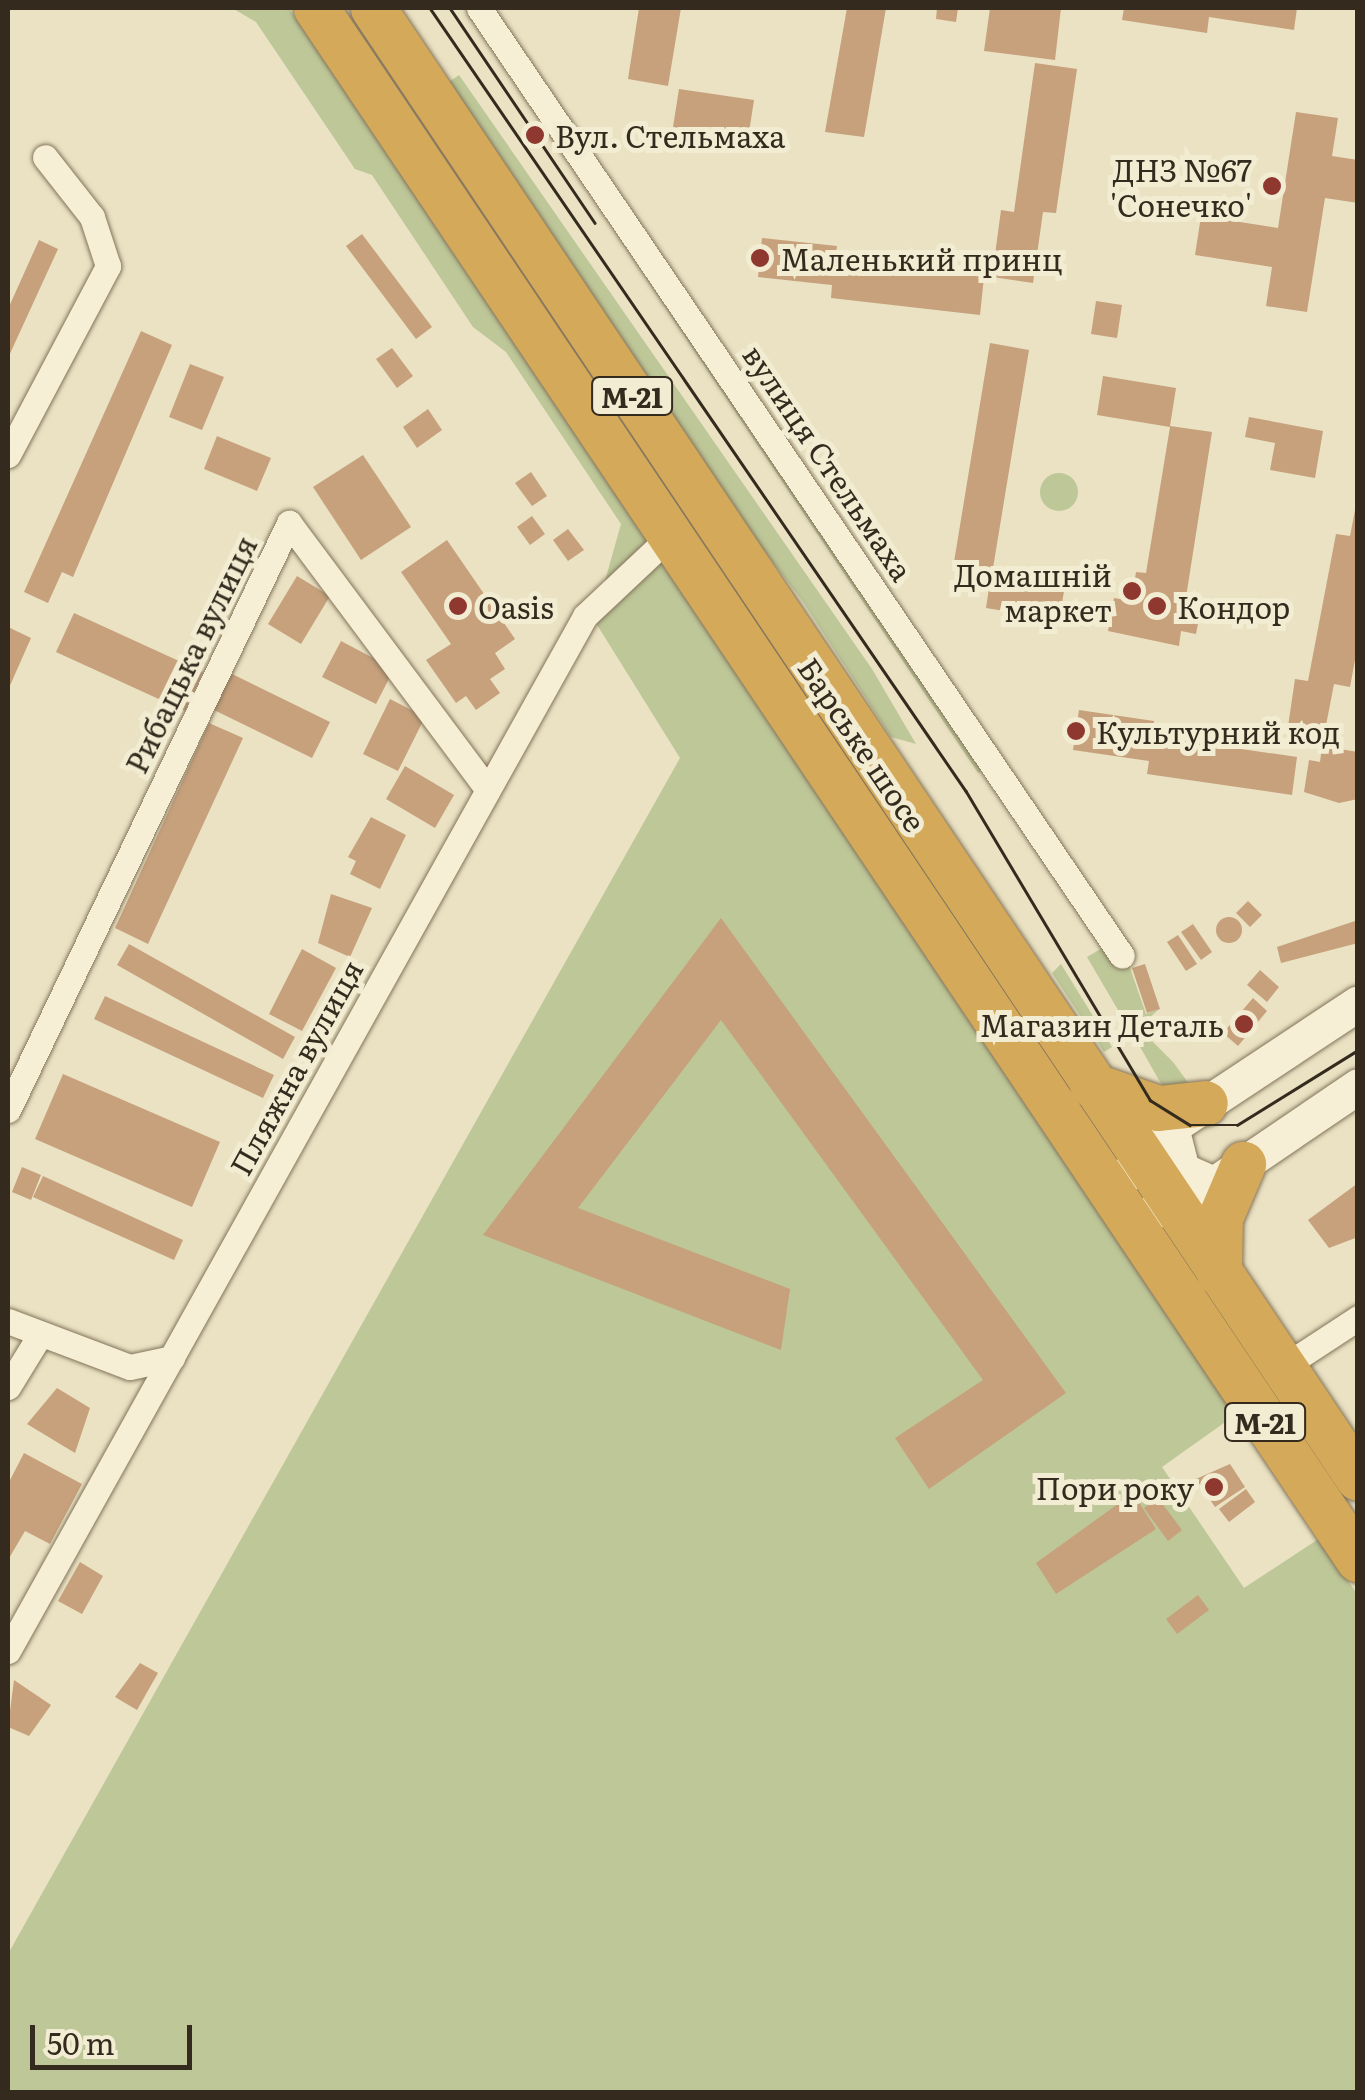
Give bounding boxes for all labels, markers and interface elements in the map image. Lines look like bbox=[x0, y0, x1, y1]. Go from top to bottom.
place label: Вул. Стельмаха bbox=[555, 117, 785, 153]
marker: Вул. Стельмаха bbox=[524, 124, 546, 146]
place label: ДНЗ №67 'Сонечко' bbox=[1110, 151, 1252, 222]
marker: ДНЗ №67 'Сонечко' bbox=[1261, 175, 1283, 197]
place label: Маленький принц bbox=[780, 240, 1062, 276]
marker: Маленький принц bbox=[749, 247, 771, 269]
street label: вулиця Стельмаха bbox=[737, 337, 921, 587]
road number: М-21 bbox=[590, 373, 674, 419]
street label: Рибацька вулиця bbox=[117, 530, 263, 778]
place label: Домашній маркет bbox=[954, 556, 1112, 626]
marker: Домашній маркет bbox=[1121, 580, 1143, 602]
place label: Oasis bbox=[478, 588, 554, 624]
place label: Кондор bbox=[1177, 588, 1290, 624]
marker: Oasis bbox=[447, 595, 469, 617]
marker: Кондор bbox=[1146, 595, 1168, 617]
street label: Барське шосе bbox=[792, 650, 934, 838]
place label: Культурний код bbox=[1096, 713, 1340, 749]
marker: Культурний код bbox=[1065, 720, 1087, 742]
street label: Пляжна вулиця bbox=[221, 953, 369, 1181]
place label: Магазин Деталь bbox=[980, 1006, 1224, 1042]
marker: Магазин Деталь bbox=[1233, 1013, 1255, 1035]
road number: М-21 bbox=[1222, 1399, 1308, 1445]
place label: Пори року bbox=[1036, 1469, 1194, 1505]
marker: Пори року bbox=[1203, 1476, 1225, 1498]
scale bar bbox=[35, 2005, 198, 2067]
text: 50 m bbox=[47, 2020, 115, 2064]

